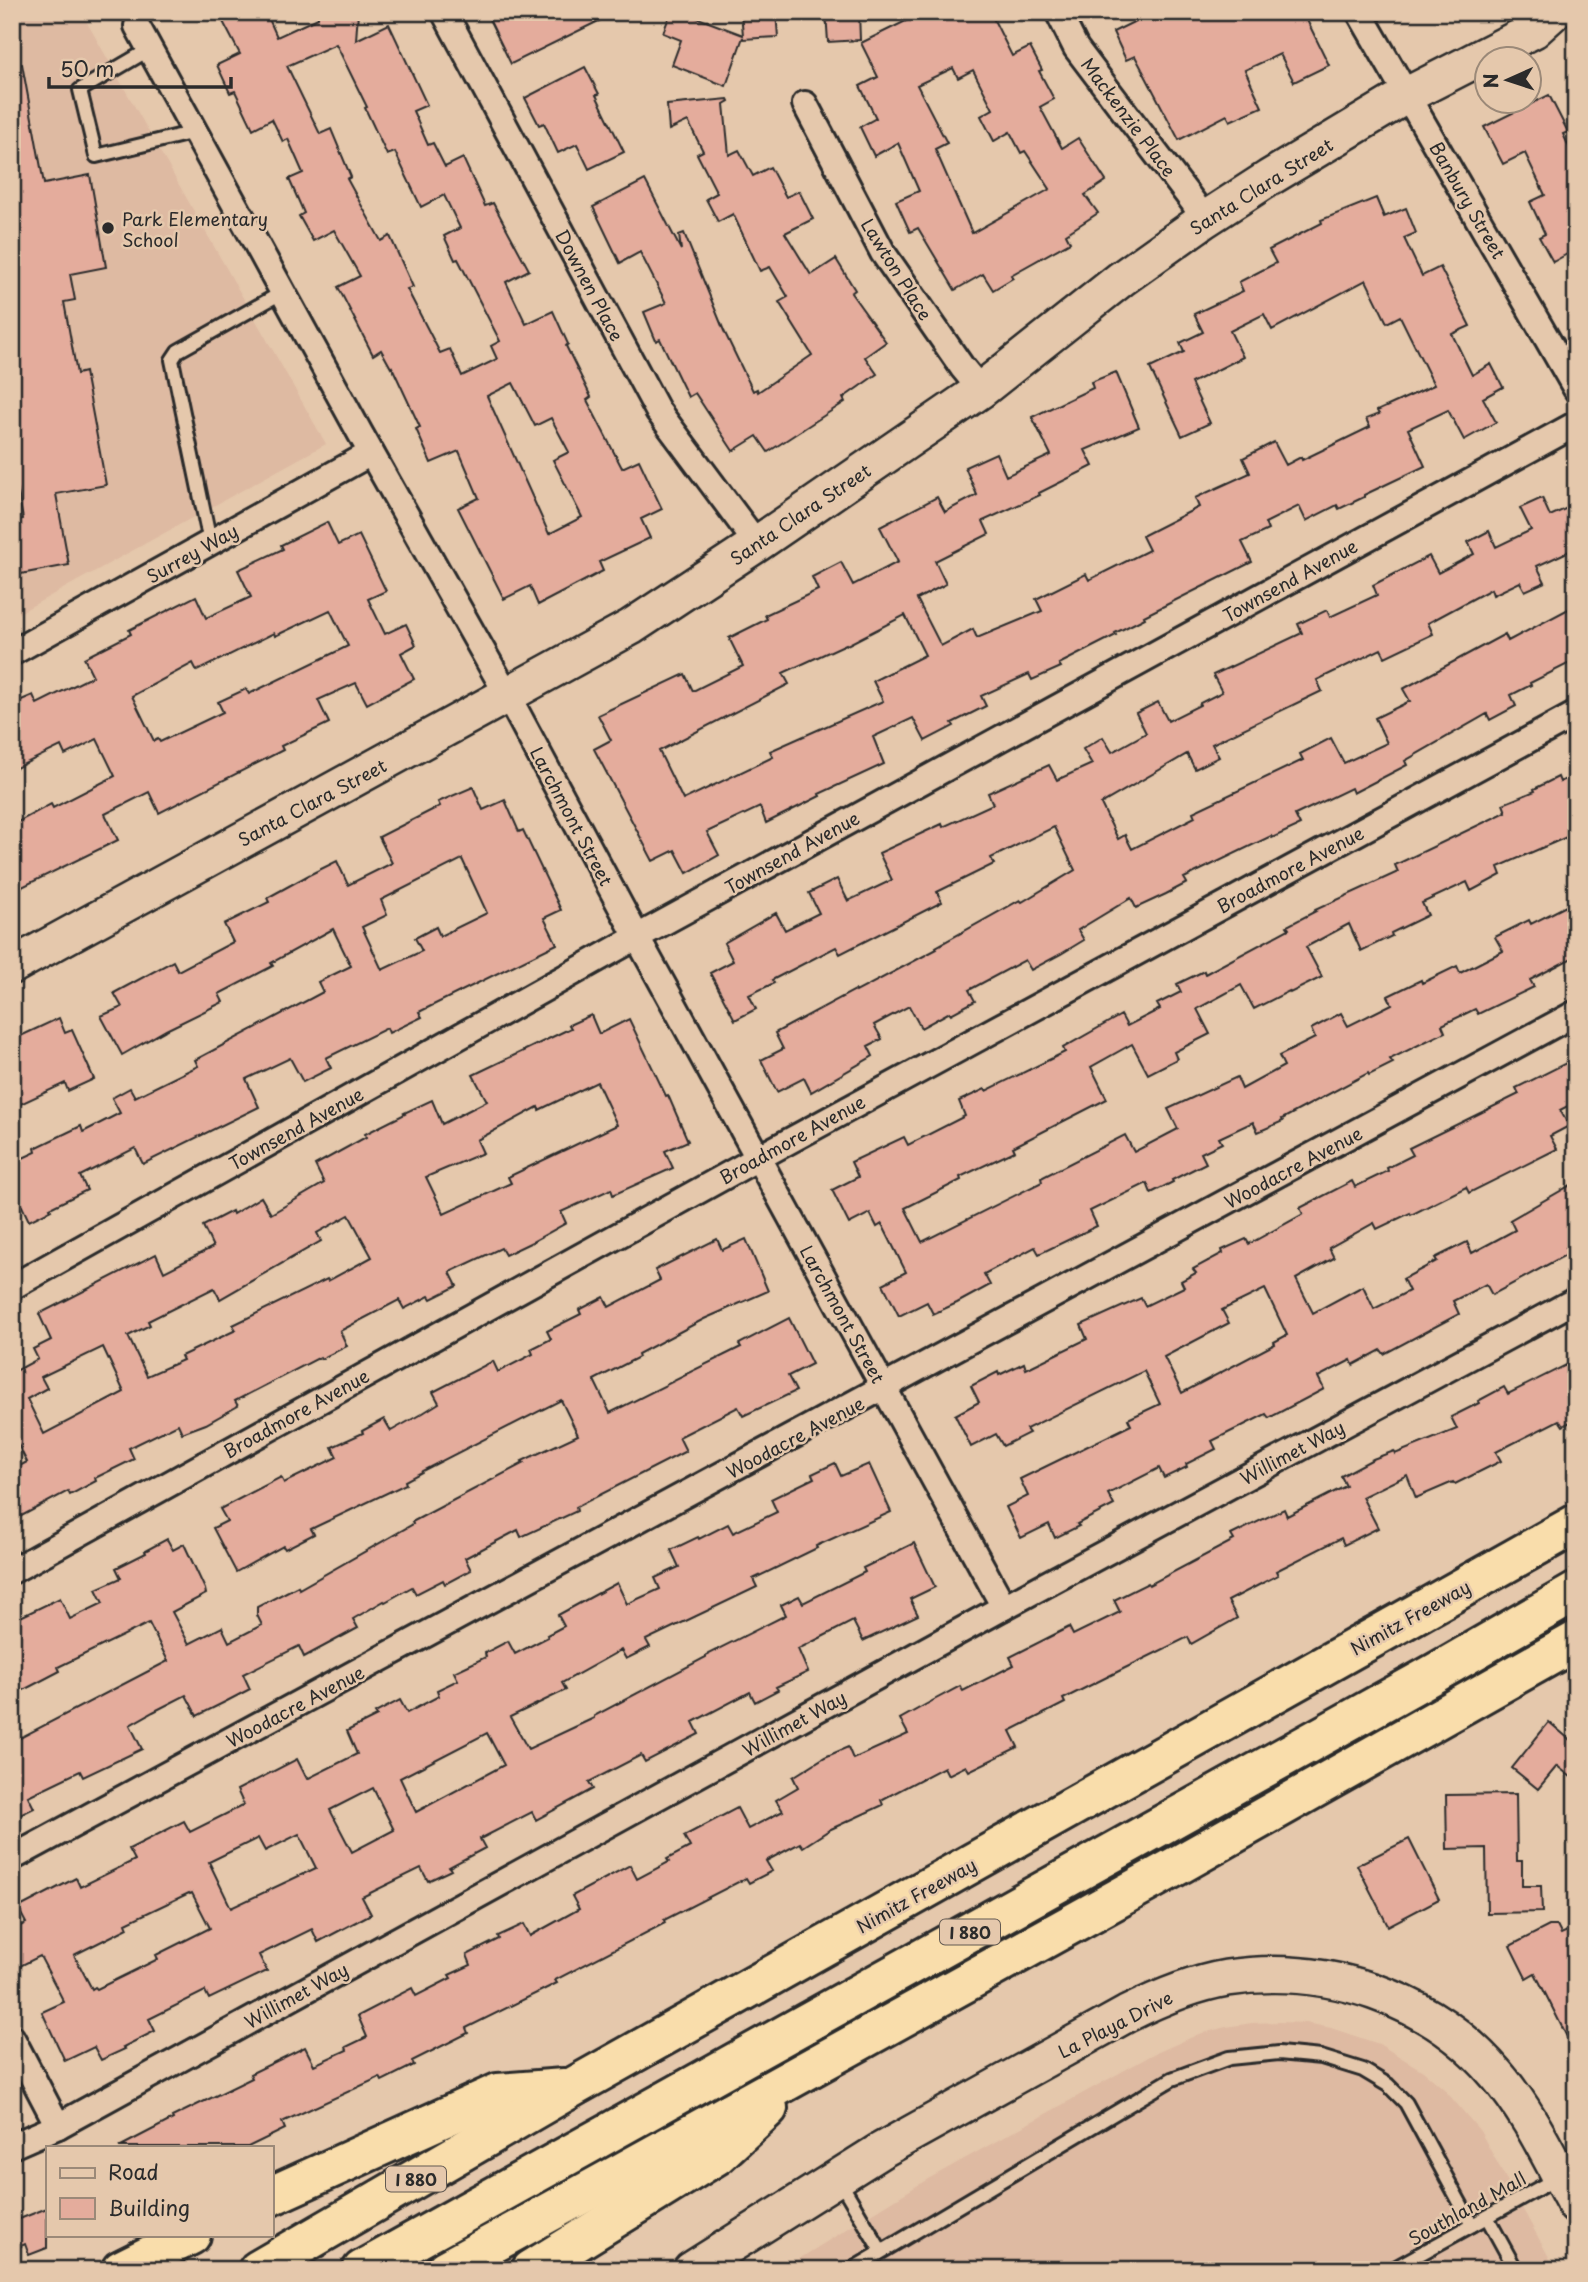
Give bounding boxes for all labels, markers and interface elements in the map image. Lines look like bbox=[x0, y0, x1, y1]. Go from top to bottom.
scale bar bbox=[49, 46, 231, 90]
north arrow bbox=[1472, 46, 1542, 116]
text: 50 m bbox=[60, 52, 114, 84]
street label: Mackenzie Place bbox=[1075, 52, 1183, 182]
text: N bbox=[1476, 73, 1504, 89]
street label: Santa Clara Street bbox=[1184, 131, 1338, 241]
street label: Banbury Street bbox=[1423, 136, 1513, 264]
place label: Park Elementary School bbox=[122, 205, 268, 253]
street label: Lawton Place bbox=[855, 213, 939, 325]
marker: Park Elementary School bbox=[100, 220, 116, 236]
street label: Downen Place bbox=[549, 224, 631, 346]
street label: Santa Clara Street bbox=[724, 457, 876, 571]
street label: Surrey Way bbox=[141, 517, 243, 589]
street label: Townsend Avenue bbox=[1218, 532, 1362, 628]
street label: Larchmont Street bbox=[524, 742, 620, 890]
street label: Santa Clara Street bbox=[233, 751, 391, 853]
street label: Townsend Avenue bbox=[720, 804, 864, 900]
street label: Broadmore Avenue bbox=[1212, 819, 1368, 919]
street label: Townsend Avenue bbox=[224, 1080, 368, 1176]
street label: Broadmore Avenue bbox=[714, 1088, 870, 1190]
street label: Woodacre Avenue bbox=[1219, 1119, 1367, 1215]
street label: Larchmont Street bbox=[794, 1240, 892, 1388]
street label: Broadmore Avenue bbox=[218, 1362, 374, 1464]
street label: Woodacre Avenue bbox=[721, 1389, 869, 1485]
street label: Willimet Way bbox=[1235, 1413, 1349, 1491]
street label: Nimitz Freeway bbox=[1345, 1573, 1475, 1661]
street label: Woodacre Avenue bbox=[221, 1658, 369, 1754]
street label: Willimet Way bbox=[737, 1683, 851, 1763]
street label: Nimitz Freeway bbox=[851, 1851, 981, 1939]
road number: I 880 bbox=[940, 1920, 1000, 1944]
street label: Willimet Way bbox=[239, 1955, 353, 2035]
street label: La Playa Drive bbox=[1053, 1984, 1177, 2064]
legend bbox=[46, 2146, 273, 2236]
text: Road bbox=[108, 2155, 159, 2187]
street label: Southland Mall bbox=[1403, 2164, 1531, 2252]
road number: I 880 bbox=[386, 2166, 446, 2192]
text: Building bbox=[108, 2191, 190, 2223]

